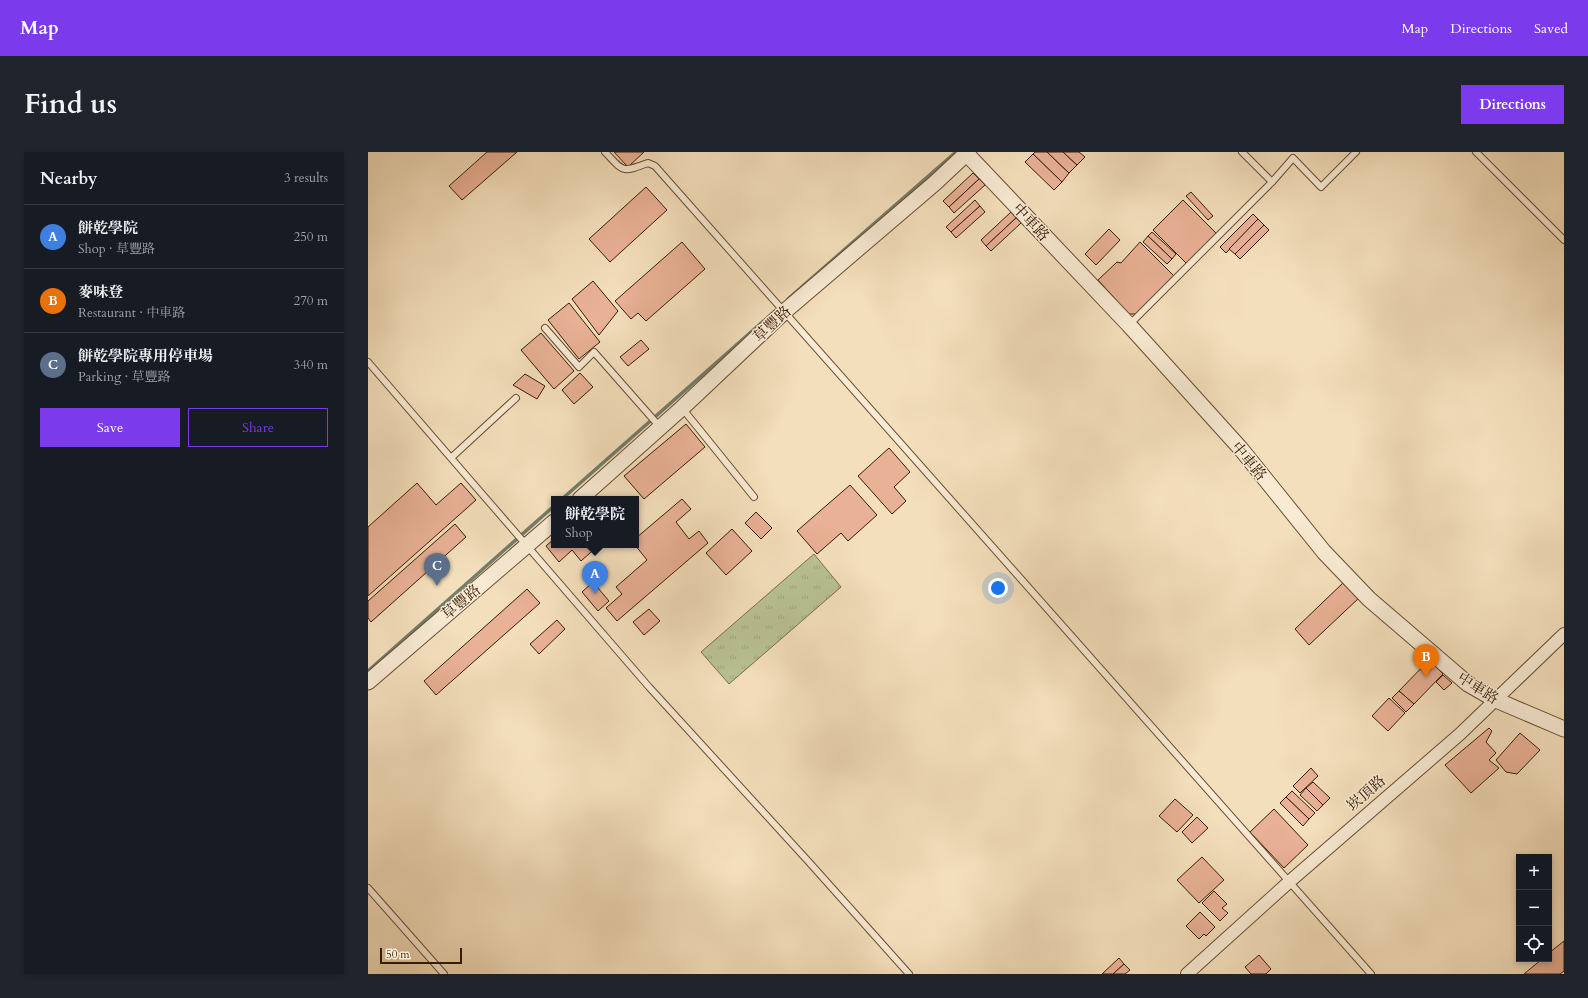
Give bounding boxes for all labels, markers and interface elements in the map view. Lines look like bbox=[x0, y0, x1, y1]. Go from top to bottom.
text: Map bbox=[20, 15, 59, 41]
text: Map bbox=[1402, 19, 1428, 38]
text: Directions bbox=[1450, 19, 1512, 38]
text: Saved bbox=[1534, 19, 1568, 38]
text: Find us bbox=[24, 85, 117, 123]
button: Directions bbox=[1461, 85, 1564, 124]
text: Nearby bbox=[40, 167, 97, 190]
text: 3 results bbox=[284, 169, 328, 187]
street label: 中車路 bbox=[1008, 199, 1054, 245]
text: 餅乾學院 bbox=[78, 218, 138, 238]
text: A bbox=[48, 228, 58, 246]
text: 250 m bbox=[294, 228, 328, 246]
text: Shop · 草豐路 bbox=[78, 240, 155, 258]
text: 麥味登 bbox=[78, 282, 123, 302]
text: B bbox=[48, 292, 58, 310]
text: 270 m bbox=[294, 292, 328, 310]
street label: 草豐路 bbox=[749, 301, 795, 347]
text: Restaurant · 中車路 bbox=[78, 304, 185, 322]
text: 餅乾學院專用停車場 bbox=[78, 346, 213, 366]
text: C bbox=[48, 356, 58, 374]
text: 340 m bbox=[294, 356, 328, 374]
text: Parking · 草豐路 bbox=[78, 368, 171, 386]
button: Save bbox=[40, 408, 180, 447]
button: Share bbox=[188, 408, 328, 447]
street label: 中車路 bbox=[1227, 437, 1271, 485]
popup bbox=[551, 496, 639, 548]
text: 餅乾學院 bbox=[565, 504, 625, 524]
text: Shop bbox=[565, 524, 593, 542]
pin: C bbox=[424, 553, 450, 586]
pin: A bbox=[582, 561, 608, 594]
your location bbox=[988, 578, 1008, 598]
street label: 草豐路 bbox=[437, 580, 485, 624]
pin: B bbox=[1413, 644, 1439, 677]
street label: 中車路 bbox=[1454, 668, 1502, 708]
street label: 崁頂路 bbox=[1342, 771, 1390, 815]
map controls bbox=[1516, 854, 1552, 962]
button: + bbox=[1516, 854, 1552, 890]
button: − bbox=[1516, 890, 1552, 926]
button: locate bbox=[1516, 926, 1552, 962]
scale bar bbox=[380, 946, 462, 965]
text: 50 m bbox=[386, 947, 410, 962]

